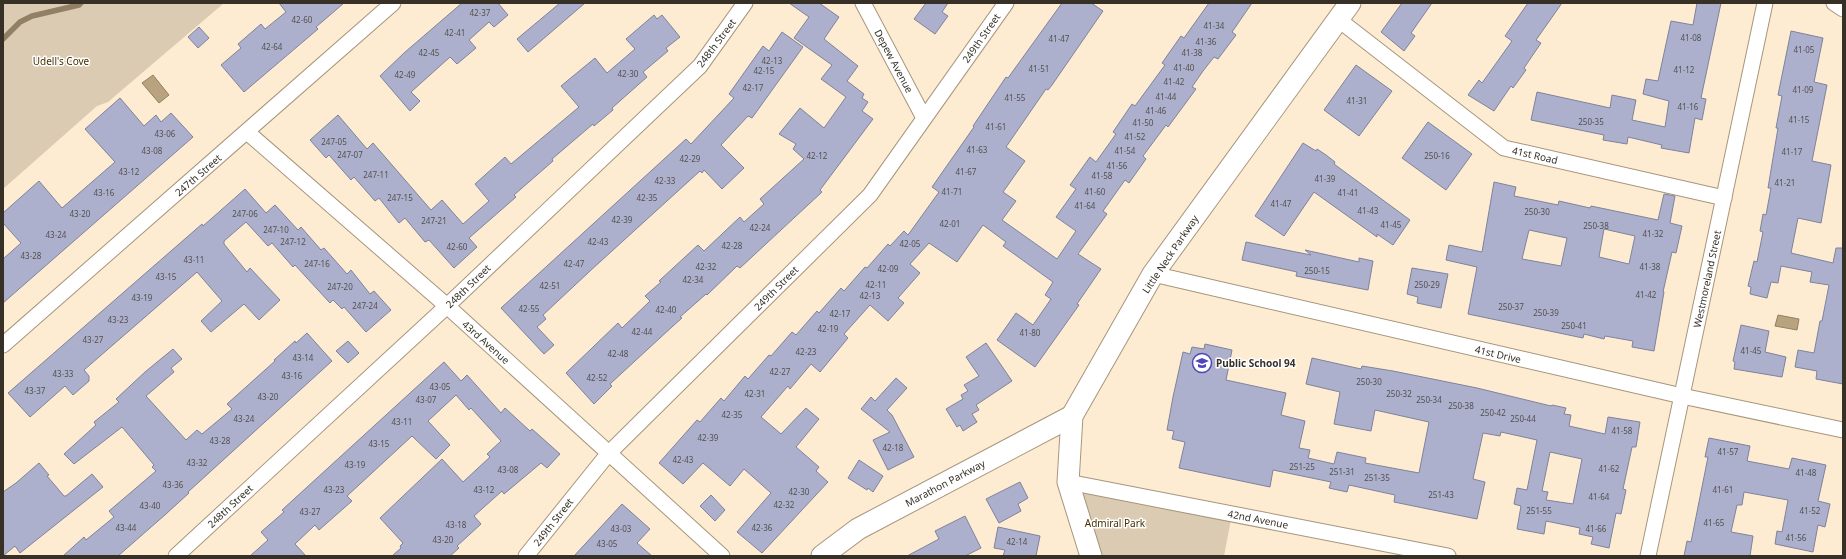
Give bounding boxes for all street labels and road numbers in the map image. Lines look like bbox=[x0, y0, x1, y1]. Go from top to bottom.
street label: 249th Street bbox=[959, 10, 1003, 66]
street label: 248th Street bbox=[693, 16, 739, 70]
street label: Depew Avenue bbox=[871, 27, 917, 96]
street label: 41st Road bbox=[1511, 143, 1559, 167]
street label: 247th Street bbox=[172, 151, 225, 199]
street label: Little Neck Parkway bbox=[1139, 211, 1202, 296]
street label: Westmoreland Street bbox=[1690, 229, 1724, 329]
street label: 248th Street bbox=[442, 261, 494, 311]
street label: 249th Street bbox=[751, 262, 802, 313]
street label: 43rd Avenue bbox=[459, 317, 513, 367]
street label: 41st Drive bbox=[1473, 342, 1523, 366]
street label: Marathon Parkway bbox=[903, 456, 988, 510]
street label: 248th Street bbox=[204, 481, 256, 531]
street label: 249th Street bbox=[530, 495, 576, 549]
street label: 42nd Avenue bbox=[1226, 506, 1290, 532]

